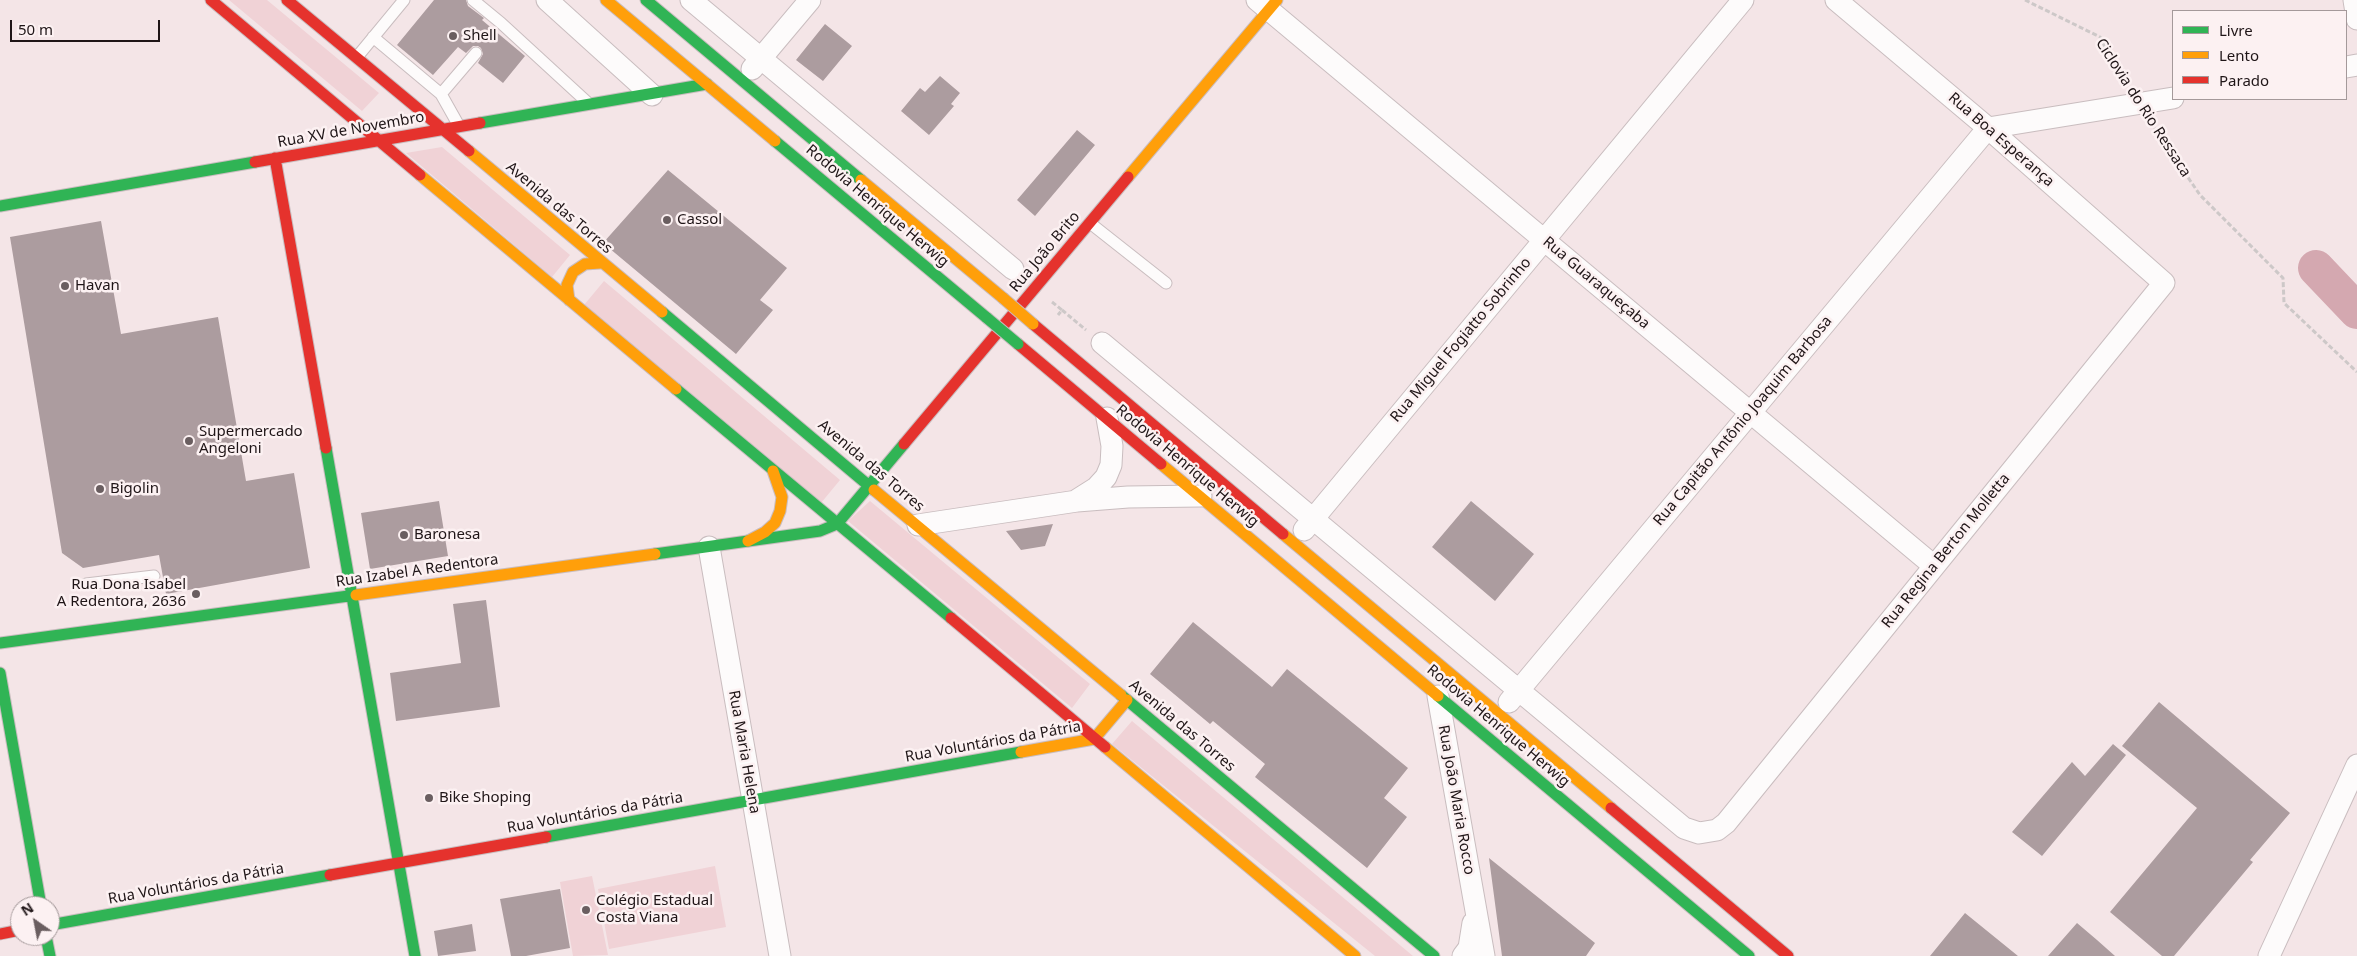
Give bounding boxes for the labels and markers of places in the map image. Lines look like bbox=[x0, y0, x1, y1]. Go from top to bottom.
place label: Shell bbox=[463, 27, 497, 45]
marker: Shell bbox=[447, 30, 459, 42]
place label: Cassol bbox=[677, 211, 722, 229]
marker: Cassol bbox=[661, 214, 673, 226]
place label: Havan bbox=[75, 277, 120, 295]
marker: Havan bbox=[59, 280, 71, 292]
place label: Supermercado Angeloni bbox=[199, 423, 303, 458]
marker: Supermercado Angeloni bbox=[183, 435, 195, 447]
place label: Bigolin bbox=[110, 480, 159, 498]
marker: Bigolin bbox=[94, 483, 106, 495]
place label: Baronesa bbox=[414, 526, 480, 544]
marker: Baronesa bbox=[398, 529, 410, 541]
place label: Rua Dona Isabel A Redentora, 2636 bbox=[57, 576, 186, 611]
marker: Rua Dona Isabel A Redentora, 2636 bbox=[190, 588, 202, 600]
place label: Bike Shoping bbox=[439, 789, 531, 807]
marker: Bike Shoping bbox=[423, 792, 435, 804]
place label: Colégio Estadual Costa Viana bbox=[596, 892, 713, 927]
marker: Colégio Estadual Costa Viana bbox=[580, 904, 592, 916]

